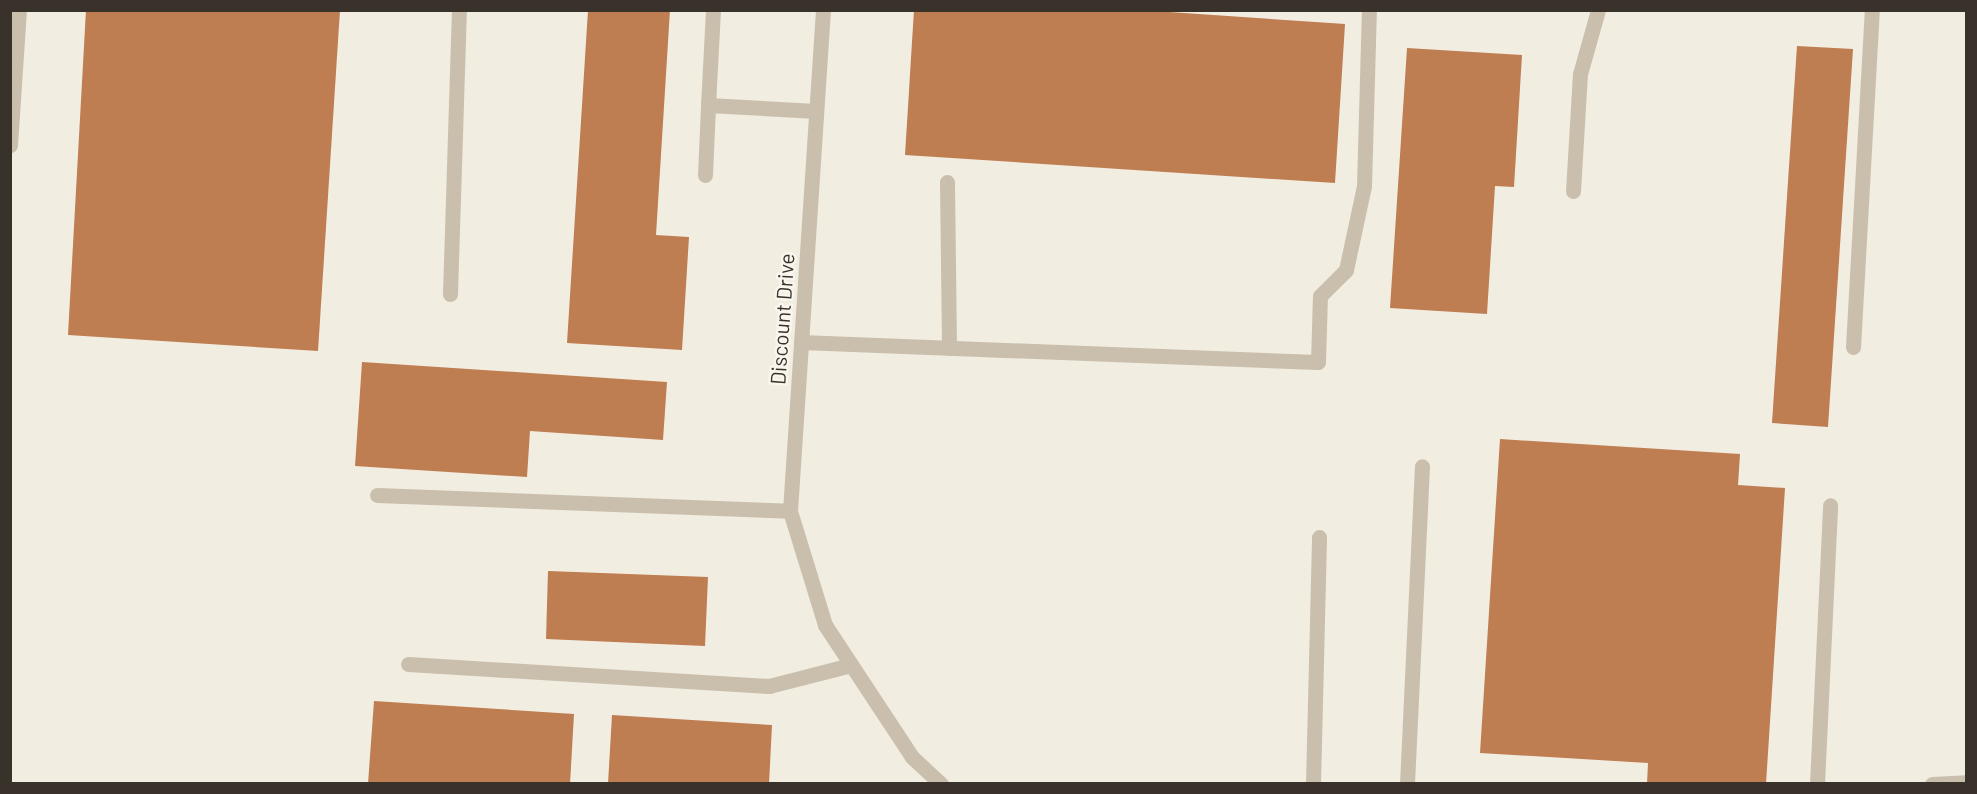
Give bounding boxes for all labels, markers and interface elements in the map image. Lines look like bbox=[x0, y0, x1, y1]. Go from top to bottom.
street label: Discount Drive bbox=[765, 252, 799, 386]

